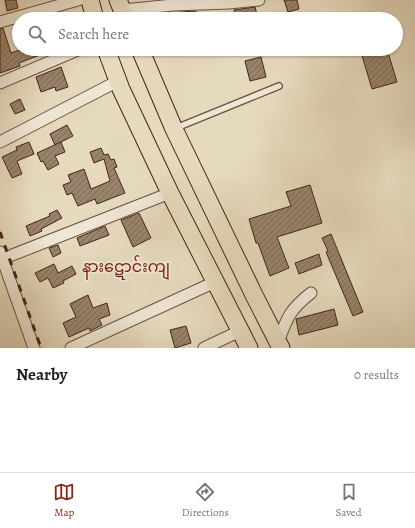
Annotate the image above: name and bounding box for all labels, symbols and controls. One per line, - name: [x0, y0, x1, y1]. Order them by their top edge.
- search box: [12, 12, 403, 56]
- icon: search: [26, 23, 48, 45]
- text: Search here: [58, 24, 129, 44]
- district label: နားဋောင်းကျ: [82, 255, 170, 280]
- text: Nearby: [16, 363, 67, 386]
- text: 0 results: [354, 366, 399, 383]
- tab: Map: [53, 481, 75, 520]
- tab: Directions: [182, 481, 229, 520]
- tab: Saved: [336, 481, 362, 520]

